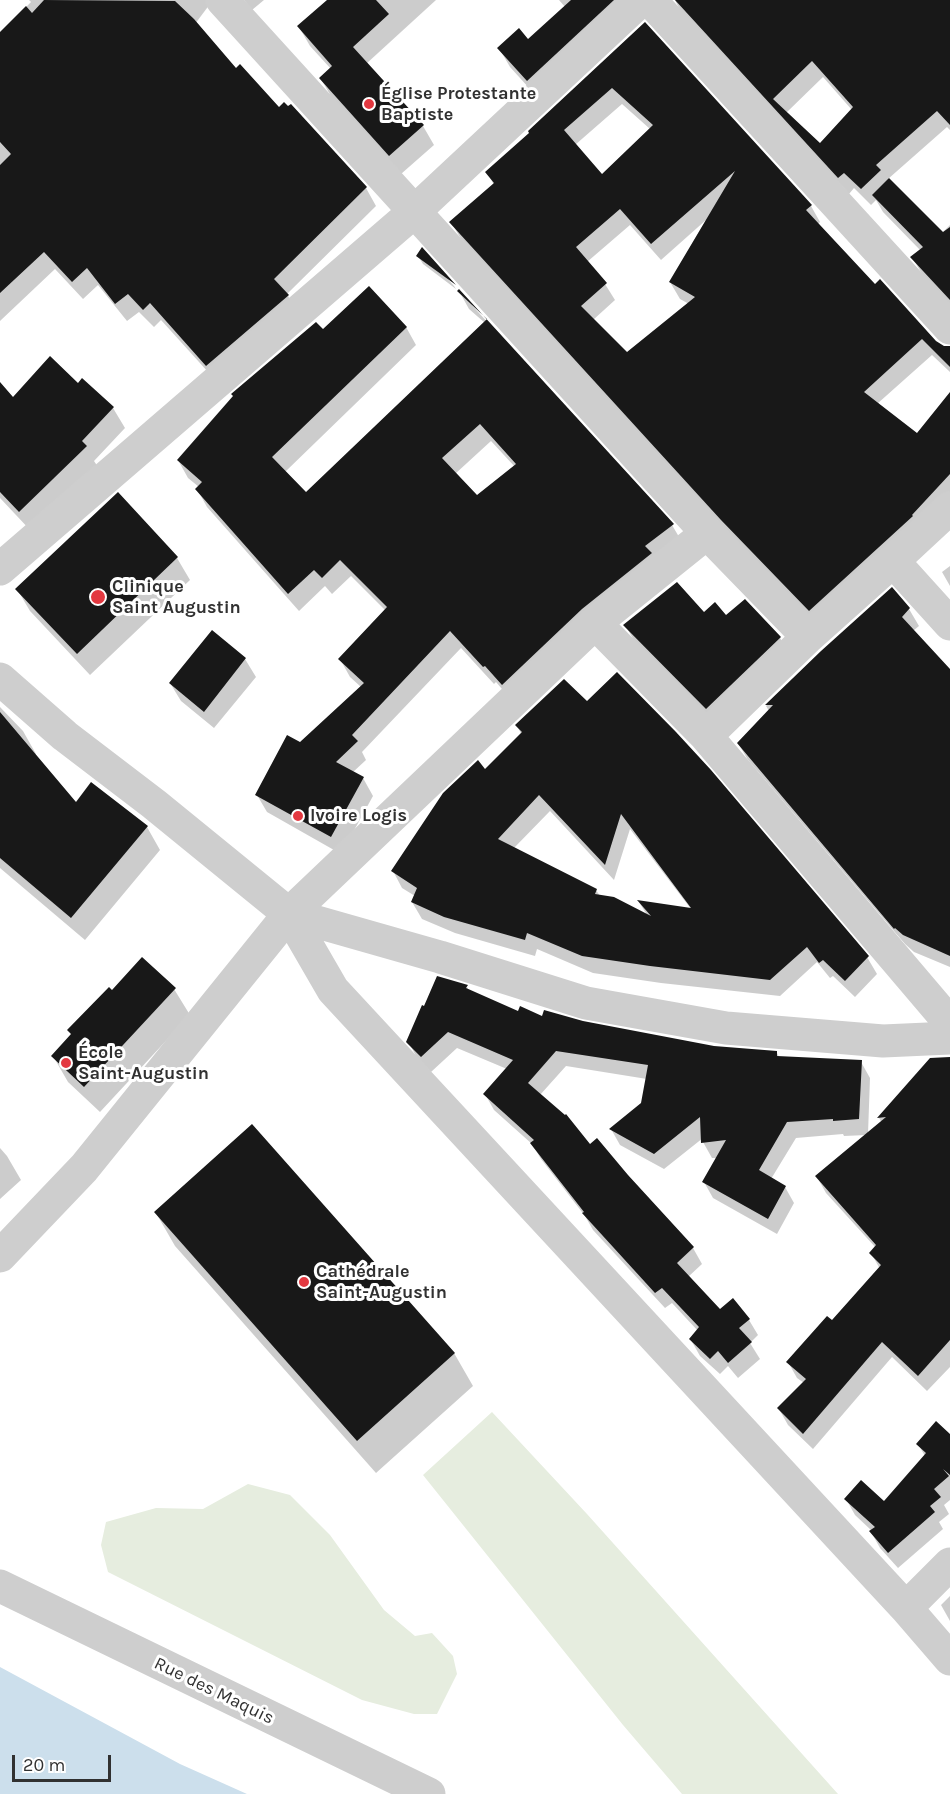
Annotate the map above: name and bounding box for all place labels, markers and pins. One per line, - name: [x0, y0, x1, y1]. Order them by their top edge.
- place label: Église Protestante Baptiste: [381, 83, 536, 125]
- marker: Église Protestante Baptiste: [362, 97, 376, 111]
- place label: Clinique Saint Augustin: [112, 576, 241, 618]
- marker: Clinique Saint Augustin: [89, 588, 107, 606]
- place label: Ivoire Logis: [310, 805, 407, 827]
- marker: Ivoire Logis: [291, 809, 305, 823]
- place label: École Saint-Augustin: [78, 1042, 209, 1084]
- marker: École Saint-Augustin: [59, 1056, 73, 1070]
- place label: Cathédrale Saint-Augustin: [316, 1261, 447, 1304]
- marker: Cathédrale Saint-Augustin: [297, 1275, 311, 1289]

